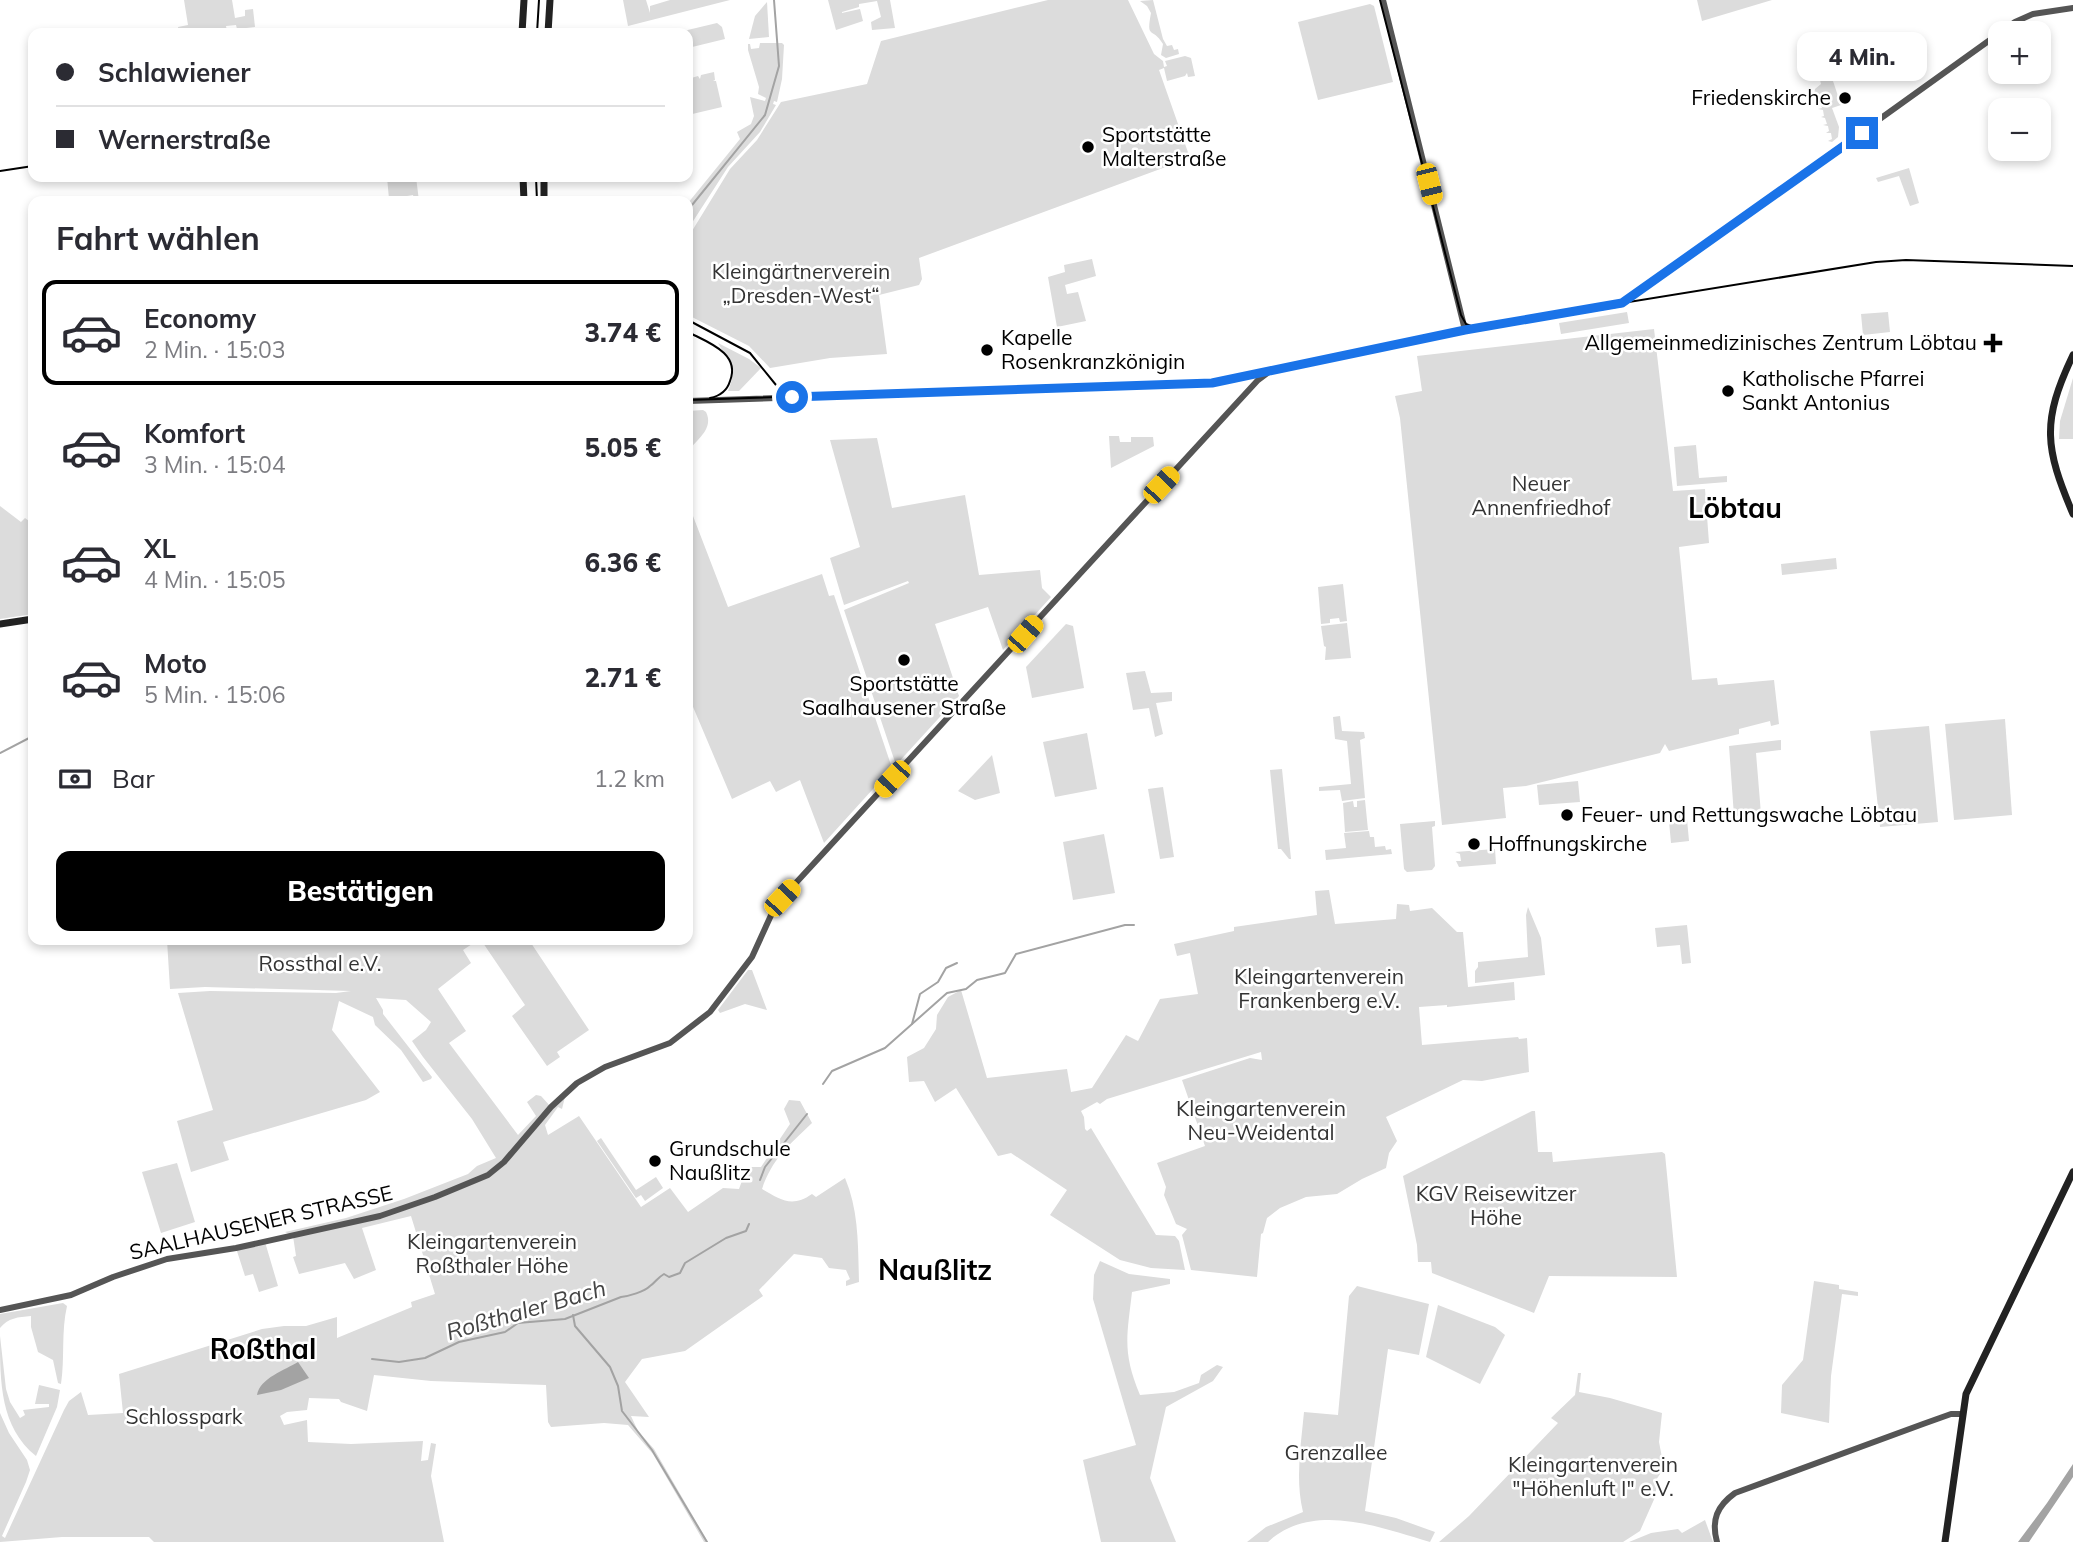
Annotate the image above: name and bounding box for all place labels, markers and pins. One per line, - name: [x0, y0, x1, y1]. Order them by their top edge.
- place label: Friedenskirche: [1691, 84, 1831, 110]
- marker: Friedenskirche: [1837, 90, 1853, 106]
- place label: Sportstätte Malterstraße: [1102, 121, 1226, 171]
- marker: Sportstätte Malterstraße: [1080, 139, 1096, 155]
- place label: Kapelle Rosenkranzkönigin: [1001, 324, 1185, 374]
- place label: Allgemeinmedizinisches Zentrum Löbtau: [1584, 329, 1977, 355]
- marker: Allgemeinmedizinisches Zentrum Löbtau: [1983, 333, 2003, 353]
- marker: Kapelle Rosenkranzkönigin: [979, 342, 995, 358]
- place label: Katholische Pfarrei Sankt Antonius: [1742, 365, 1924, 415]
- marker: Katholische Pfarrei Sankt Antonius: [1720, 383, 1736, 399]
- marker: Sportstätte Saalhausener Straße: [896, 652, 912, 668]
- place label: Sportstätte Saalhausener Straße: [802, 670, 1006, 720]
- place label: Feuer- und Rettungswache Löbtau: [1581, 801, 1917, 827]
- marker: Feuer- und Rettungswache Löbtau: [1559, 807, 1575, 823]
- place label: Hoffnungskirche: [1488, 830, 1647, 856]
- marker: Hoffnungskirche: [1466, 836, 1482, 852]
- place label: Grundschule Naußlitz: [669, 1135, 791, 1185]
- marker: Grundschule Naußlitz: [647, 1153, 663, 1169]

